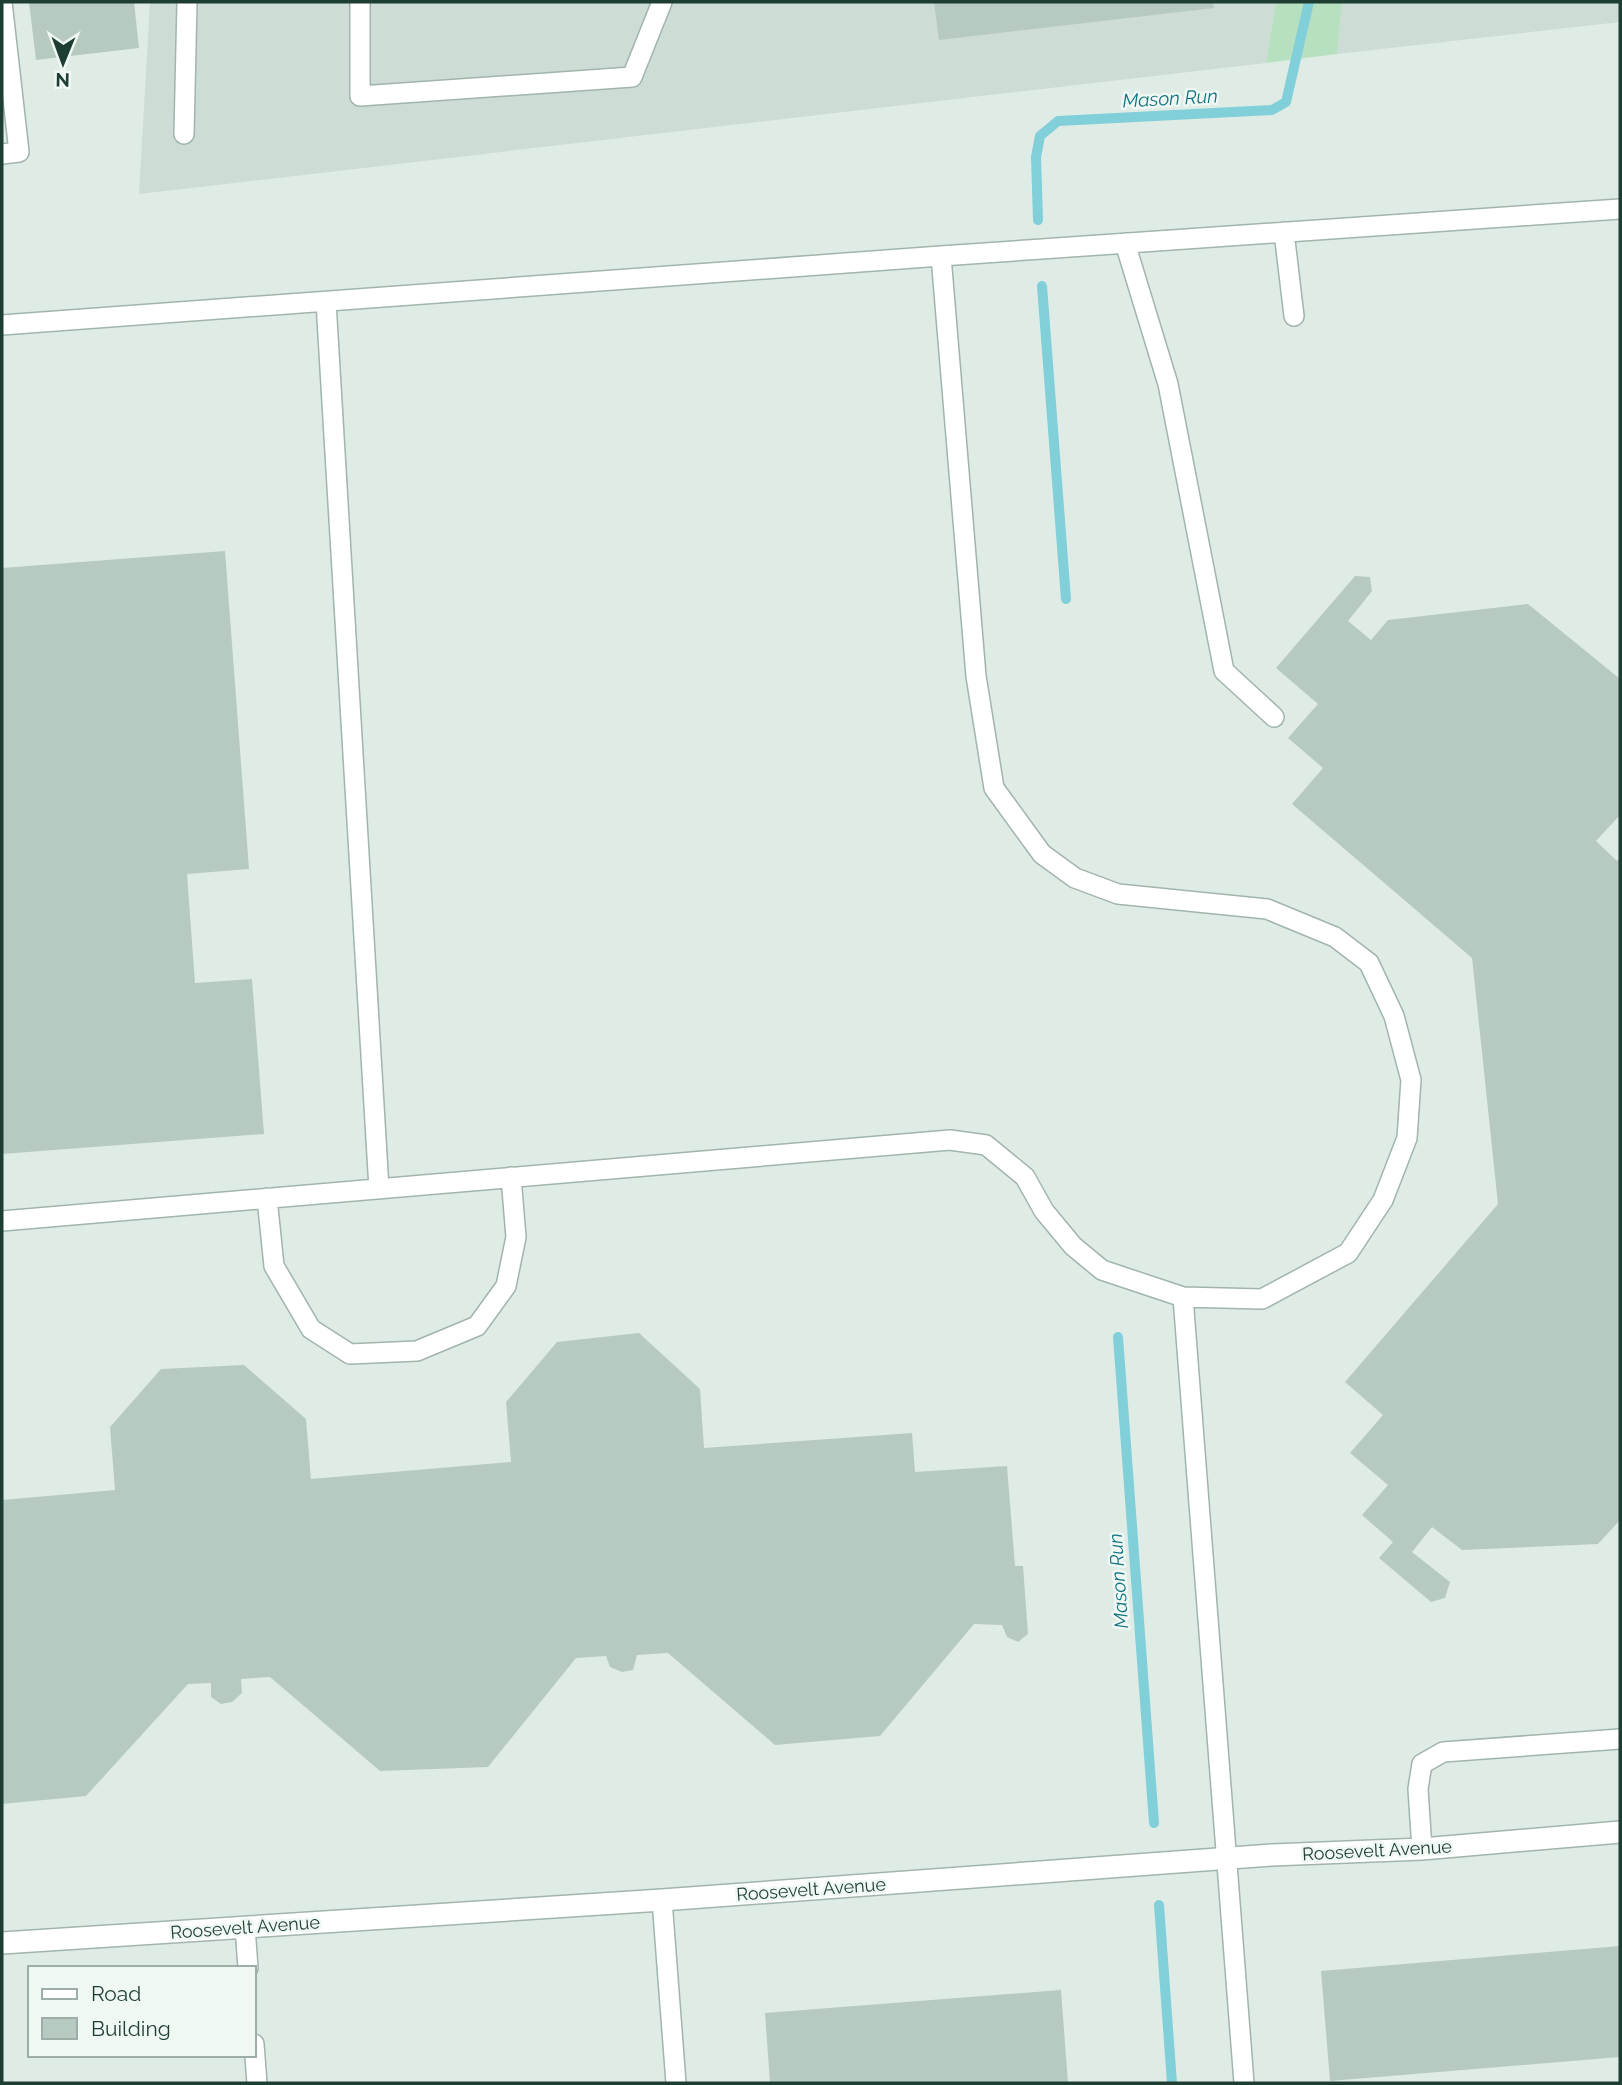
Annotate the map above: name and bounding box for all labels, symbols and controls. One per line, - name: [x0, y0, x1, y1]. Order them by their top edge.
- north arrow: [28, 28, 98, 98]
- text: N: [55, 69, 70, 91]
- water label: Mason Run: [1122, 85, 1218, 111]
- water label: Mason Run: [1104, 1533, 1132, 1629]
- street label: Roosevelt Avenue: [1302, 1836, 1453, 1864]
- street label: Roosevelt Avenue: [736, 1873, 887, 1905]
- street label: Roosevelt Avenue: [170, 1911, 321, 1943]
- legend: [28, 1966, 256, 2057]
- text: Road: [91, 1981, 141, 2006]
- text: Building: [91, 2016, 171, 2041]

